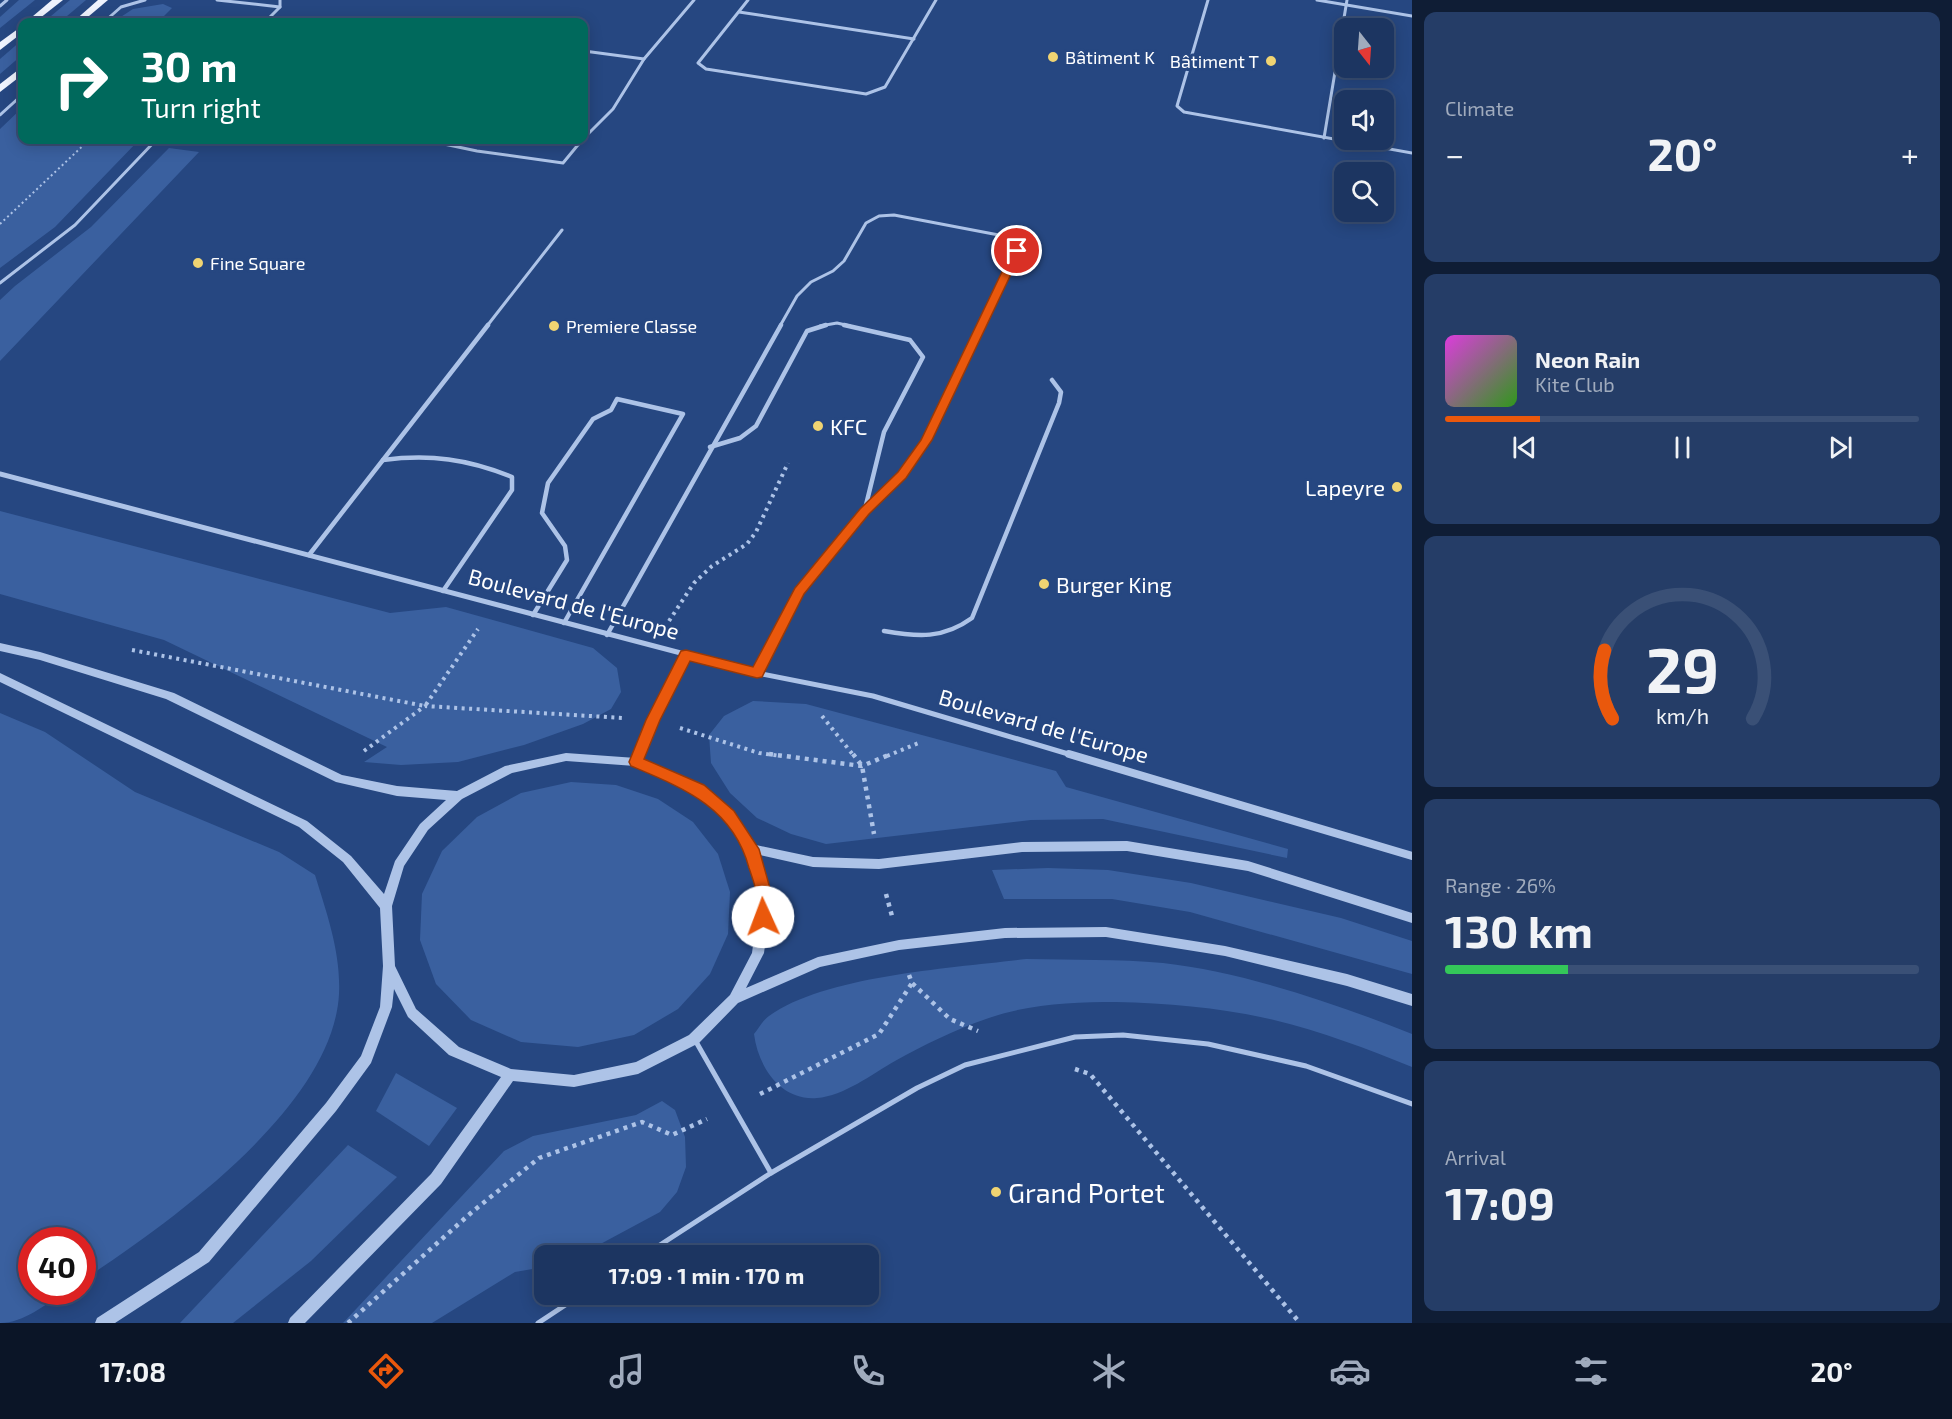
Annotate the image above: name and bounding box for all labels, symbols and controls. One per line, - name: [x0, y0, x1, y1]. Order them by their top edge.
- north arrow: [1334, 18, 1394, 78]
- map controls: [1334, 18, 1394, 222]
- text: 30 m: [141, 40, 237, 90]
- icon: right: [42, 42, 120, 120]
- place label: Bâtiment K: [1065, 46, 1155, 68]
- marker: Bâtiment K: [1046, 50, 1060, 64]
- place label: Bâtiment T: [1170, 50, 1260, 72]
- marker: Bâtiment T: [1264, 54, 1278, 68]
- button: sound: [1334, 90, 1394, 150]
- text: Turn right: [141, 91, 261, 123]
- text: Climate: [1445, 96, 1514, 120]
- text: 20°: [1648, 126, 1718, 180]
- text: −: [1445, 134, 1464, 174]
- text: +: [1901, 134, 1919, 174]
- button: search: [1334, 162, 1394, 222]
- pin: [991, 225, 1042, 276]
- icon: arrive: [1000, 234, 1033, 267]
- place label: Fine Square: [210, 252, 305, 274]
- marker: Fine Square: [191, 256, 205, 270]
- place label: Premiere Classe: [566, 315, 697, 337]
- marker: Premiere Classe: [547, 319, 561, 333]
- text: Neon Rain: [1535, 346, 1640, 372]
- text: Kite Club: [1535, 372, 1615, 396]
- place label: KFC: [830, 413, 867, 439]
- marker: KFC: [811, 419, 825, 433]
- icon: previous: [1508, 431, 1541, 464]
- icon: pause: [1666, 431, 1699, 464]
- icon: next: [1824, 431, 1857, 464]
- place label: Lapeyre: [1305, 474, 1385, 500]
- marker: Lapeyre: [1390, 480, 1404, 494]
- street label: Boulevard de l'Europe: [466, 562, 682, 644]
- place label: Burger King: [1056, 571, 1172, 597]
- marker: Burger King: [1037, 577, 1051, 591]
- text: 29: [1645, 631, 1719, 706]
- street label: Boulevard de l'Europe: [936, 683, 1152, 767]
- text: km/h: [1655, 703, 1709, 728]
- text: Range · 26%: [1445, 873, 1556, 897]
- position arrow: [731, 885, 795, 949]
- text: 130 km: [1445, 903, 1593, 957]
- text: Arrival: [1445, 1145, 1506, 1169]
- text: 17:09: [1445, 1175, 1555, 1229]
- place label: Grand Portet: [1008, 1176, 1165, 1208]
- marker: Grand Portet: [989, 1185, 1003, 1199]
- speed limit sign: 40: [18, 1227, 96, 1305]
- text: 17:09 · 1 min · 170 m: [609, 1262, 804, 1288]
- icon: directions: [365, 1350, 407, 1392]
- icon: music: [606, 1350, 648, 1392]
- icon: phone: [847, 1350, 889, 1392]
- icon: climate: [1088, 1350, 1130, 1392]
- icon: car: [1329, 1350, 1371, 1392]
- icon: filters: [1570, 1350, 1612, 1392]
- text: 17:08: [99, 1355, 166, 1387]
- text: 20°: [1811, 1355, 1853, 1387]

